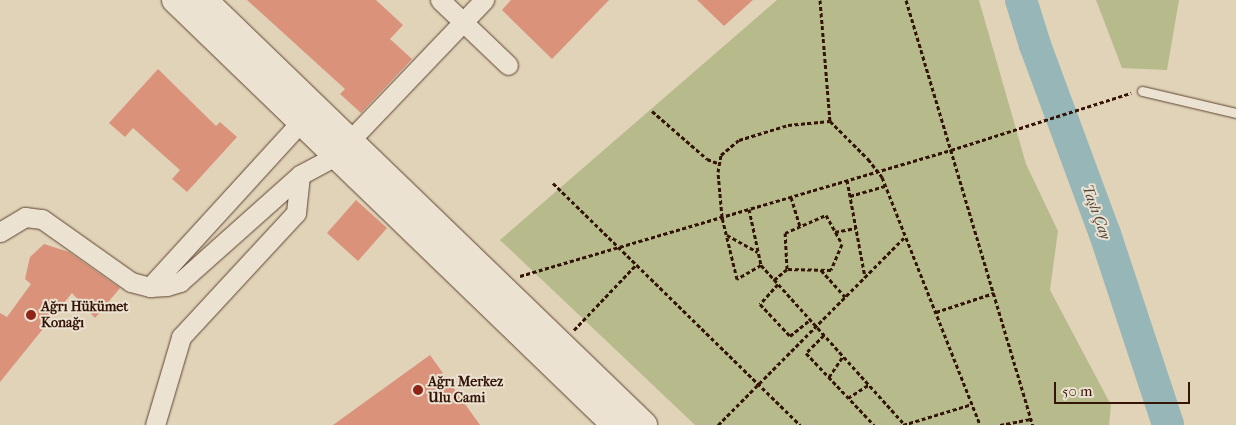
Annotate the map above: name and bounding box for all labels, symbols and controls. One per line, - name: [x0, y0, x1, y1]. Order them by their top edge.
- water label: Taşlı Çay: [1078, 182, 1114, 242]
- place label: Ağrı Hükümet Konağı: [41, 299, 128, 332]
- marker: Ağrı Hükümet Konağı: [25, 309, 37, 321]
- scale bar: [1056, 372, 1192, 404]
- place label: Ağrı Merkez Ulu Cami: [428, 374, 503, 407]
- text: 50 m: [1062, 382, 1092, 400]
- marker: Ağrı Merkez Ulu Cami: [412, 384, 424, 396]

